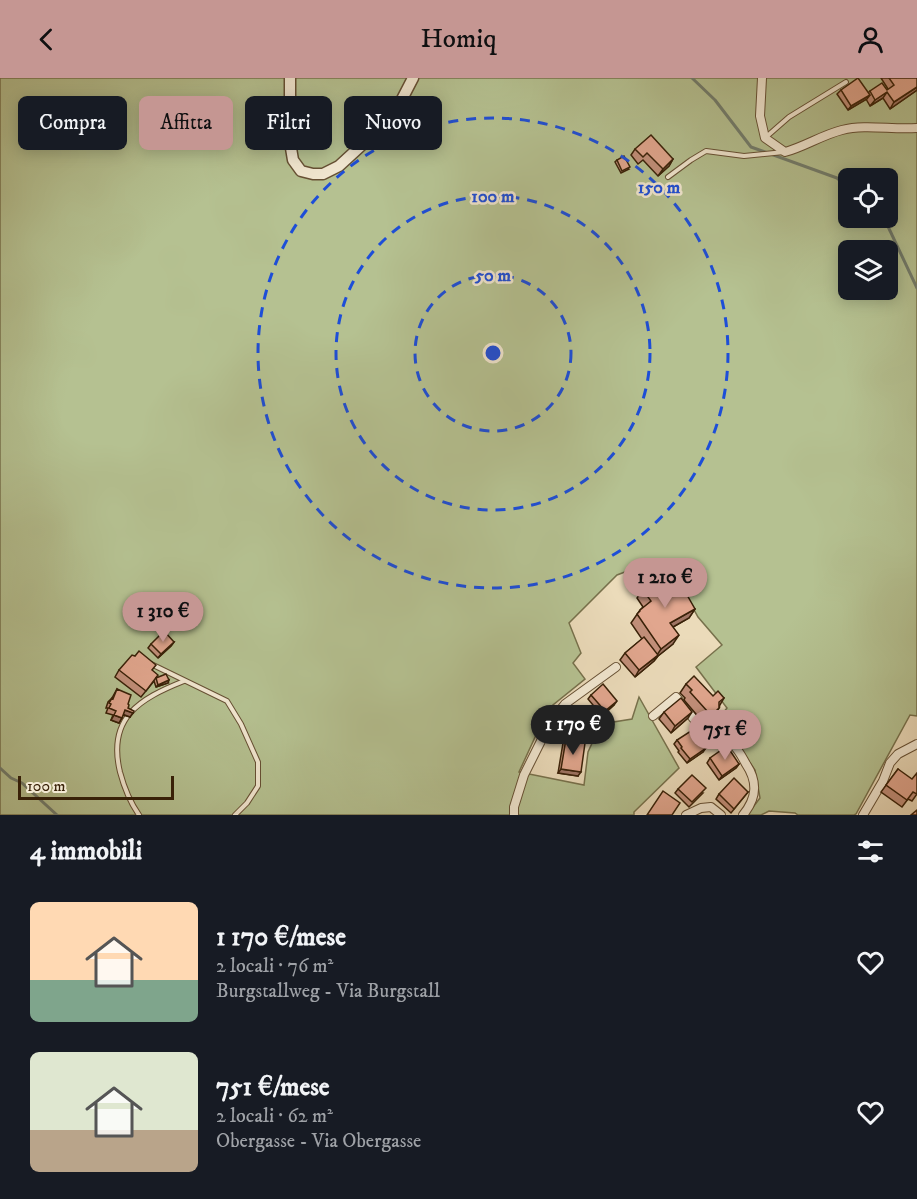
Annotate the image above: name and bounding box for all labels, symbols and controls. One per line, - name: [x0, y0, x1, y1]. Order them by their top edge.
- text: Homiq: [421, 22, 497, 56]
- icon: back: [30, 23, 63, 56]
- icon: person: [854, 23, 887, 56]
- chip: Compra: [18, 96, 127, 150]
- chip: Affitta: [139, 96, 233, 150]
- chip: Filtri: [245, 96, 332, 150]
- chip: Nuovo: [344, 96, 442, 150]
- map controls: [838, 168, 898, 300]
- button: locate: [838, 168, 898, 228]
- text: 150 m: [638, 177, 681, 199]
- text: 100 m: [471, 186, 515, 208]
- button: layers: [838, 240, 898, 300]
- text: 50 m: [474, 265, 511, 287]
- centre of rings: [483, 343, 503, 363]
- pin: 1 210 €: [610, 558, 720, 609]
- text: 1 210 €: [637, 565, 693, 590]
- pin: 1 310 €: [108, 592, 218, 643]
- text: 1 310 €: [136, 599, 190, 624]
- pin: 1 170 €: [518, 705, 628, 756]
- pin: 751 €: [683, 710, 767, 761]
- text: 1 170 €: [545, 712, 601, 737]
- text: 751 €: [703, 717, 747, 742]
- scale bar: [18, 773, 174, 800]
- text: 100 m: [27, 776, 66, 796]
- text: 4 immobili: [30, 835, 142, 868]
- icon: filters: [854, 835, 887, 868]
- text: 1 170 €/mese: [216, 921, 346, 954]
- icon: home: [78, 926, 150, 998]
- icon: heart: [854, 946, 887, 979]
- text: 2 locali · 76 m²: [216, 954, 334, 979]
- text: Burgstallweg - Via Burgstall: [216, 979, 440, 1004]
- text: 751 €/mese: [216, 1071, 330, 1104]
- icon: home: [78, 1076, 150, 1148]
- icon: heart: [854, 1096, 887, 1129]
- text: 2 locali · 62 m²: [216, 1104, 333, 1129]
- text: Obergasse - Via Obergasse: [216, 1129, 421, 1154]

